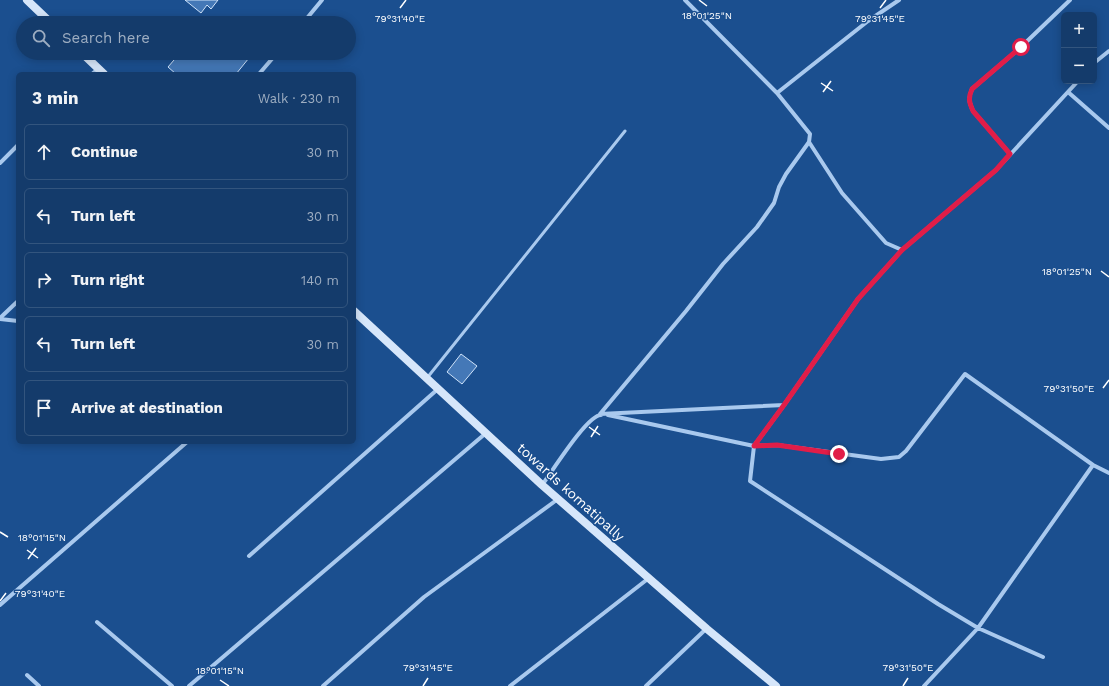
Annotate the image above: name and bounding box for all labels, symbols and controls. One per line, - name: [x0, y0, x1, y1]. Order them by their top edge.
- text: 18°01'25"N: [682, 10, 732, 21]
- map controls: [1061, 12, 1097, 84]
- button: +: [1061, 12, 1097, 48]
- text: 79°31'40"E: [375, 13, 425, 24]
- text: 79°31'45"E: [855, 13, 905, 24]
- search box: [16, 16, 356, 60]
- icon: search: [30, 27, 52, 49]
- text: Search here: [62, 29, 150, 47]
- route start: [1012, 38, 1030, 56]
- button: −: [1061, 48, 1097, 84]
- text: 3 min: [32, 88, 78, 108]
- text: Walk · 230 m: [258, 91, 340, 106]
- icon: ahead: [33, 141, 55, 163]
- text: Continue: [71, 143, 138, 161]
- text: 30 m: [307, 145, 339, 160]
- icon: left: [33, 205, 55, 227]
- text: Turn left: [71, 207, 135, 225]
- text: 30 m: [307, 209, 339, 224]
- text: 18°01'25"N: [1042, 266, 1092, 277]
- icon: right: [33, 269, 55, 291]
- text: Turn right: [71, 271, 144, 289]
- text: 140 m: [301, 273, 339, 288]
- icon: left: [33, 333, 55, 355]
- text: Turn left: [71, 335, 135, 353]
- text: 30 m: [307, 337, 339, 352]
- text: 79°31'50"E: [1044, 383, 1094, 394]
- icon: arrive: [33, 397, 55, 419]
- text: Arrive at destination: [71, 399, 223, 417]
- street label: towards komatipally: [514, 440, 628, 545]
- route end: [830, 445, 848, 463]
- text: 18°01'15"N: [18, 532, 66, 543]
- text: 79°31'40"E: [15, 588, 65, 599]
- text: 79°31'45"E: [403, 662, 453, 673]
- text: 79°31'50"E: [883, 662, 933, 673]
- text: 18°01'15"N: [196, 665, 244, 676]

